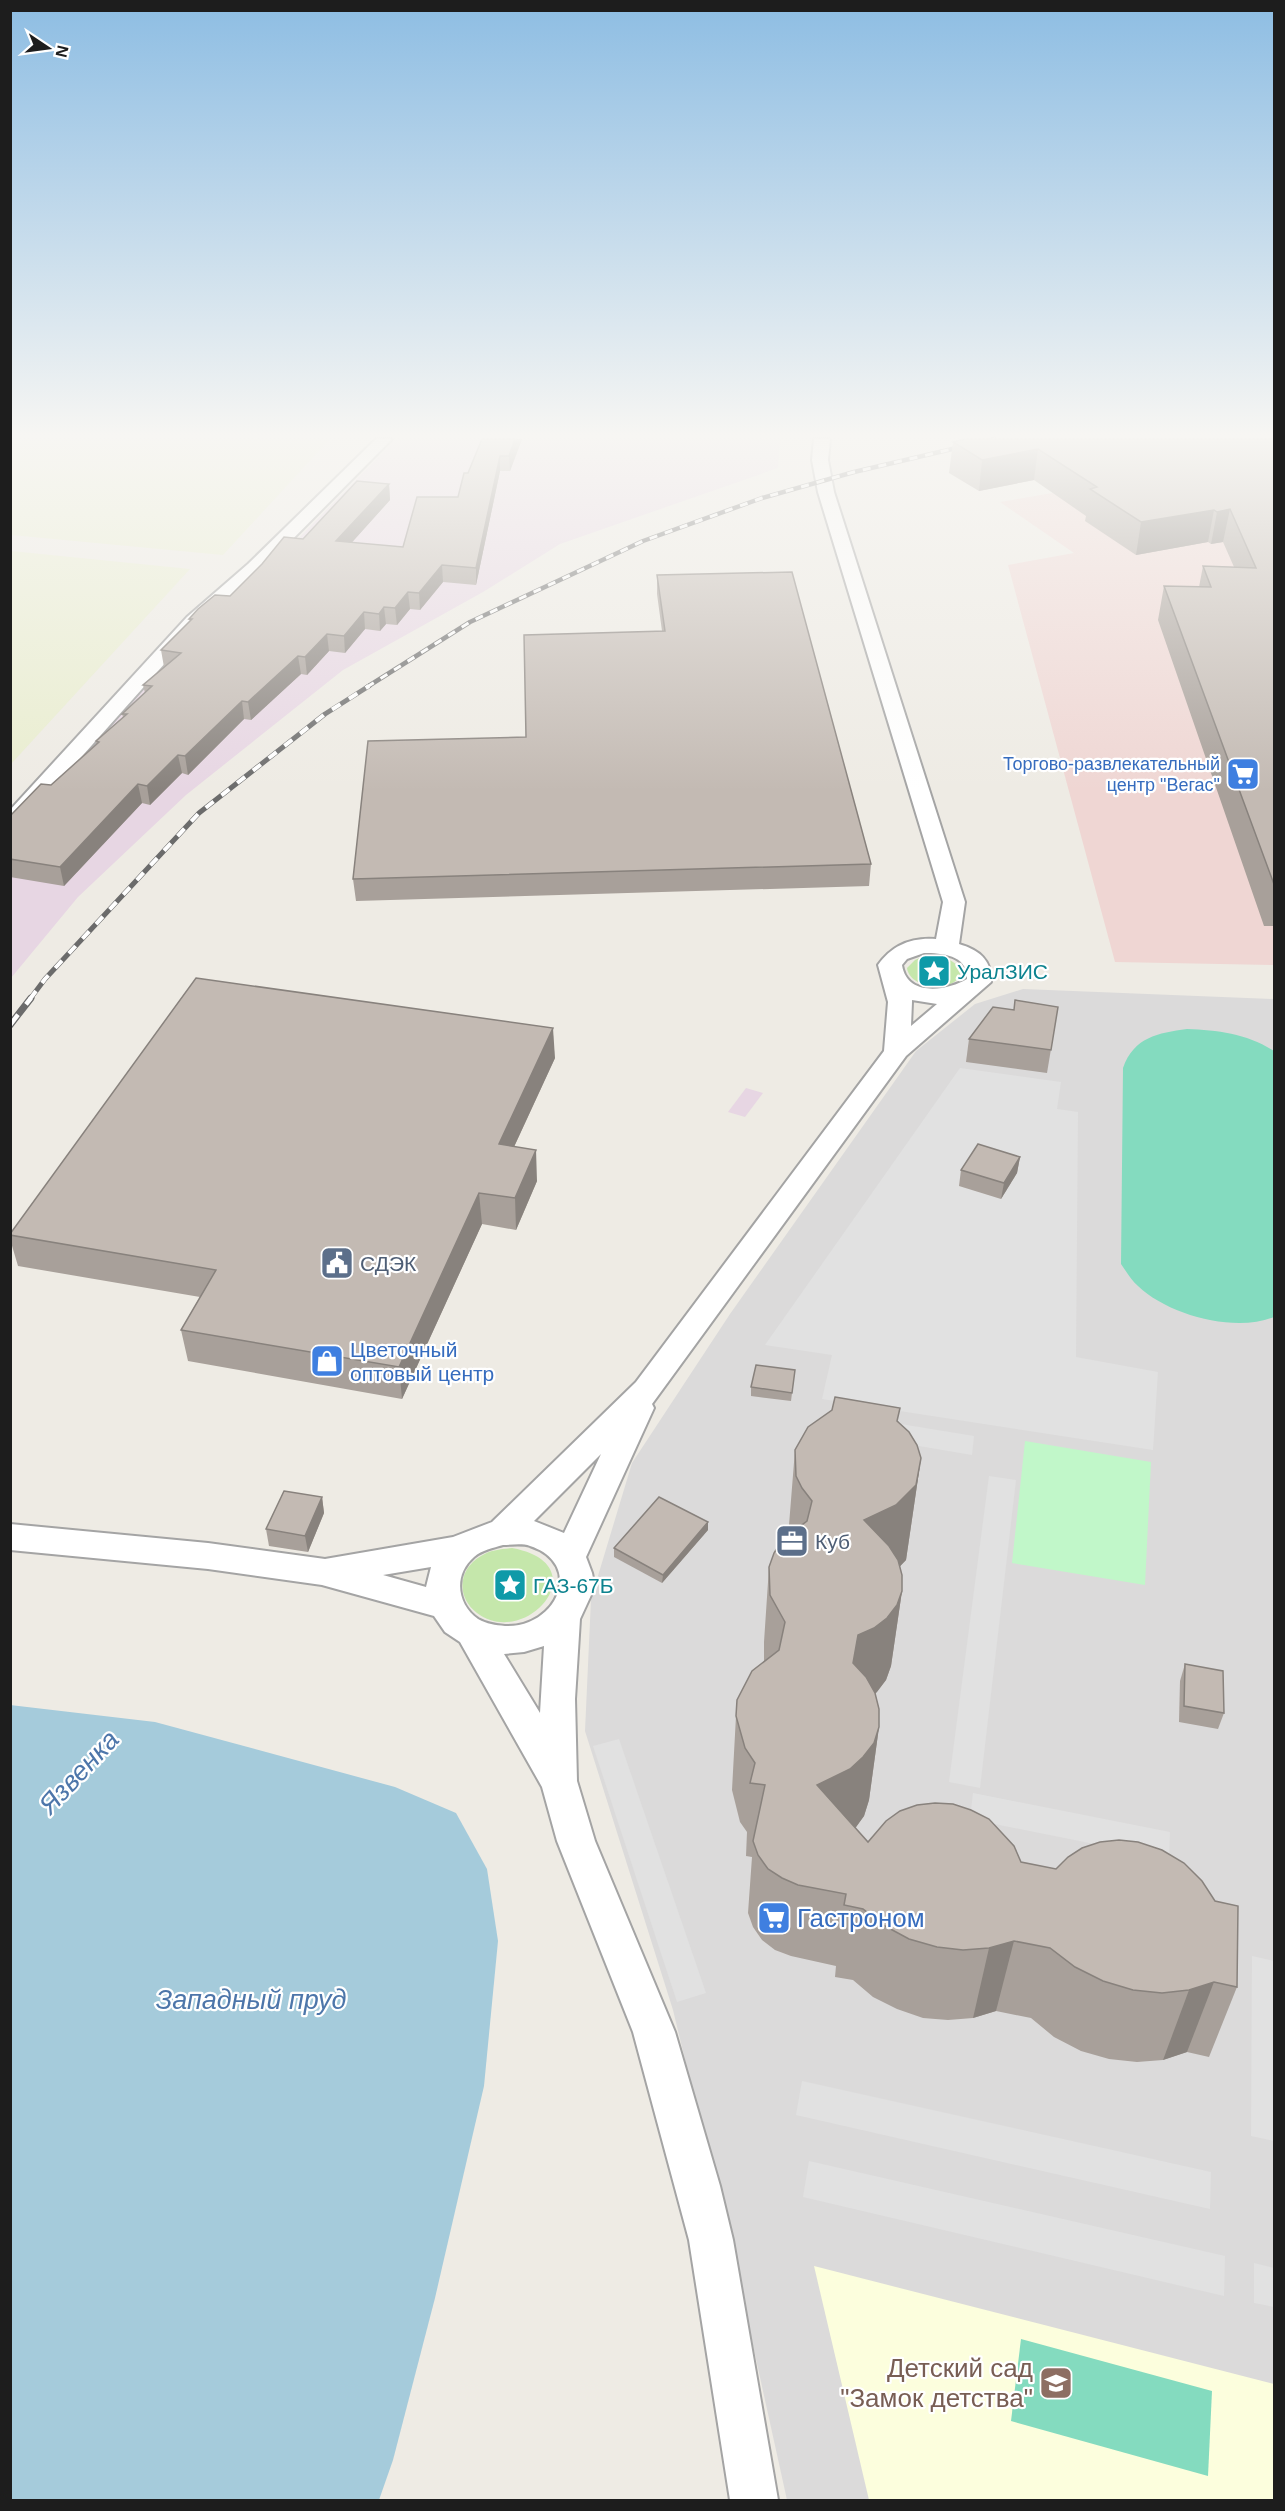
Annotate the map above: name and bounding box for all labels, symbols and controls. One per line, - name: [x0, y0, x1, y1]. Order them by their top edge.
- north arrow: [18, 18, 78, 78]
- text: N: [53, 44, 72, 59]
- place label: Торгово-развлекательный центр "Вегас": [1003, 754, 1220, 795]
- supermarket icon: Торгово-развлекательный центр "Вегас": [1225, 756, 1261, 792]
- place icon: УралЗИС: [916, 953, 952, 989]
- place label: УралЗИС: [957, 960, 1048, 983]
- public building icon: СДЭК: [319, 1245, 355, 1281]
- place label: СДЭК: [360, 1252, 417, 1275]
- place label: Цветочный оптовый центр: [350, 1338, 494, 1385]
- shop icon: Цветочный оптовый центр: [309, 1343, 345, 1379]
- office icon: Куб: [774, 1523, 810, 1559]
- place label: Куб: [815, 1530, 850, 1553]
- place icon: ГАЗ-67Б: [492, 1567, 528, 1603]
- place label: ГАЗ-67Б: [533, 1574, 614, 1597]
- water label: Язвенка: [32, 1724, 125, 1821]
- supermarket icon: Гастроном: [756, 1900, 792, 1936]
- place label: Гастроном: [797, 1903, 925, 1933]
- water label: Западный пруд: [156, 1985, 346, 2015]
- place label: Детский сад "Замок детства": [840, 2353, 1033, 2413]
- school or university icon: Детский сад "Замок детства": [1038, 2365, 1074, 2401]

